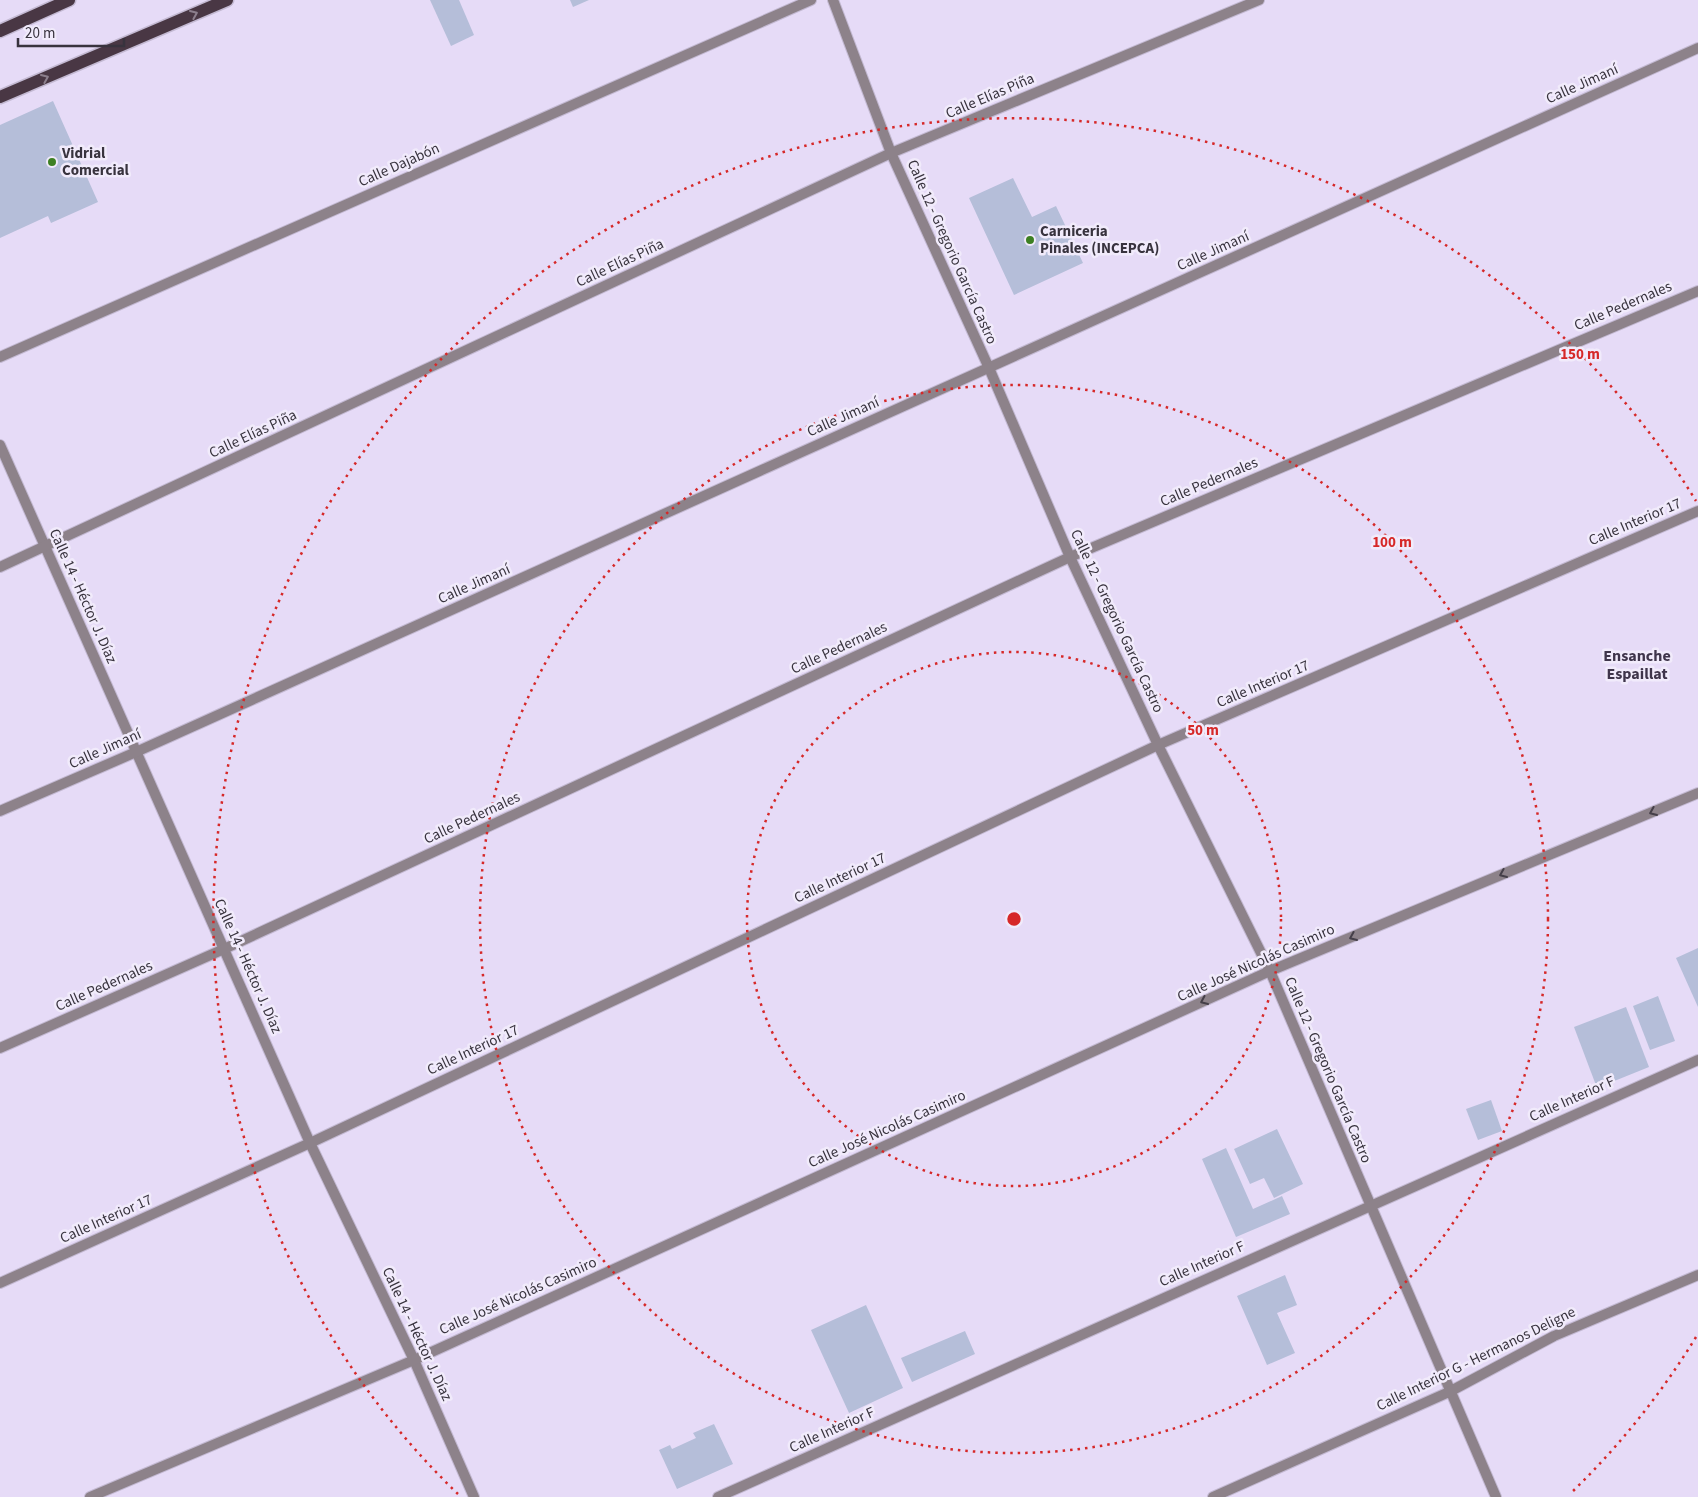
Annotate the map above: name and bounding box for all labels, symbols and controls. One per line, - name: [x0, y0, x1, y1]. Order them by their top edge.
- one-way arrow: [189, 10, 198, 21]
- scale bar: [18, 15, 124, 47]
- text: 20 m: [25, 23, 55, 44]
- street label: Calle Jimaní: [1543, 58, 1623, 109]
- street label: Calle Elías Piña: [942, 68, 1038, 124]
- one-way arrow: [40, 74, 49, 85]
- street label: Calle Dajabón: [355, 138, 443, 192]
- place label: Vidrial Comercial: [61, 143, 130, 181]
- marker: Vidrial Comercial: [46, 156, 58, 168]
- street label: Calle 12 - Gregorio García Castro: [902, 156, 1002, 348]
- place label: Carniceria Pinales (INCEPCA): [1040, 221, 1159, 259]
- street label: Calle Jimaní: [1174, 225, 1254, 276]
- street label: Calle Elías Piña: [573, 234, 667, 292]
- marker: Carniceria Pinales (INCEPCA): [1024, 234, 1036, 246]
- street label: Calle Pedernales: [1571, 276, 1675, 336]
- text: 150 m: [1560, 344, 1600, 365]
- street label: Calle Jimaní: [804, 391, 884, 442]
- street label: Calle Elías Piña: [206, 405, 300, 463]
- street label: Calle Pedernales: [1157, 452, 1261, 512]
- street label: Calle Interior 17: [1585, 493, 1685, 551]
- street label: Calle 14 - Héctor J. Díaz: [44, 525, 122, 667]
- street label: Calle 12 - Gregorio García Castro: [1065, 526, 1169, 716]
- text: 100 m: [1372, 532, 1412, 553]
- street label: Calle Jimaní: [435, 558, 515, 609]
- street label: Calle Pedernales: [787, 616, 891, 680]
- district label: Ensanche Espaillat: [1603, 645, 1671, 685]
- street label: Calle Interior 17: [1213, 655, 1313, 713]
- text: 50 m: [1187, 720, 1219, 741]
- street label: Calle Jimaní: [66, 723, 146, 774]
- street label: Calle Pedernales: [420, 786, 524, 850]
- one-way arrow: [1649, 805, 1658, 816]
- street label: Calle Interior 17: [791, 848, 889, 908]
- one-way arrow: [1499, 868, 1508, 879]
- street label: Calle 14 - Héctor J. Díaz: [209, 895, 287, 1037]
- centre of rings: [1005, 910, 1023, 928]
- street label: Calle José Nicolás Casimiro: [1174, 919, 1338, 1007]
- one-way arrow: [1349, 930, 1358, 941]
- street label: Calle Pedernales: [52, 955, 156, 1017]
- street label: Calle 12 - Gregorio García Castro: [1279, 974, 1377, 1166]
- one-way arrow: [1200, 995, 1209, 1006]
- street label: Calle Interior 17: [424, 1020, 522, 1080]
- street label: Calle Interior F: [1526, 1071, 1619, 1127]
- street label: Calle José Nicolás Casimiro: [805, 1085, 969, 1173]
- street label: Calle Interior 17: [57, 1189, 155, 1249]
- street label: Calle Interior F: [1156, 1236, 1249, 1292]
- street label: Calle José Nicolás Casimiro: [436, 1252, 600, 1340]
- street label: Calle 14 - Héctor J. Díaz: [377, 1264, 457, 1404]
- street label: Calle Interior G - Hermanos Deligne: [1373, 1302, 1579, 1416]
- street label: Calle Interior F: [786, 1402, 879, 1458]

